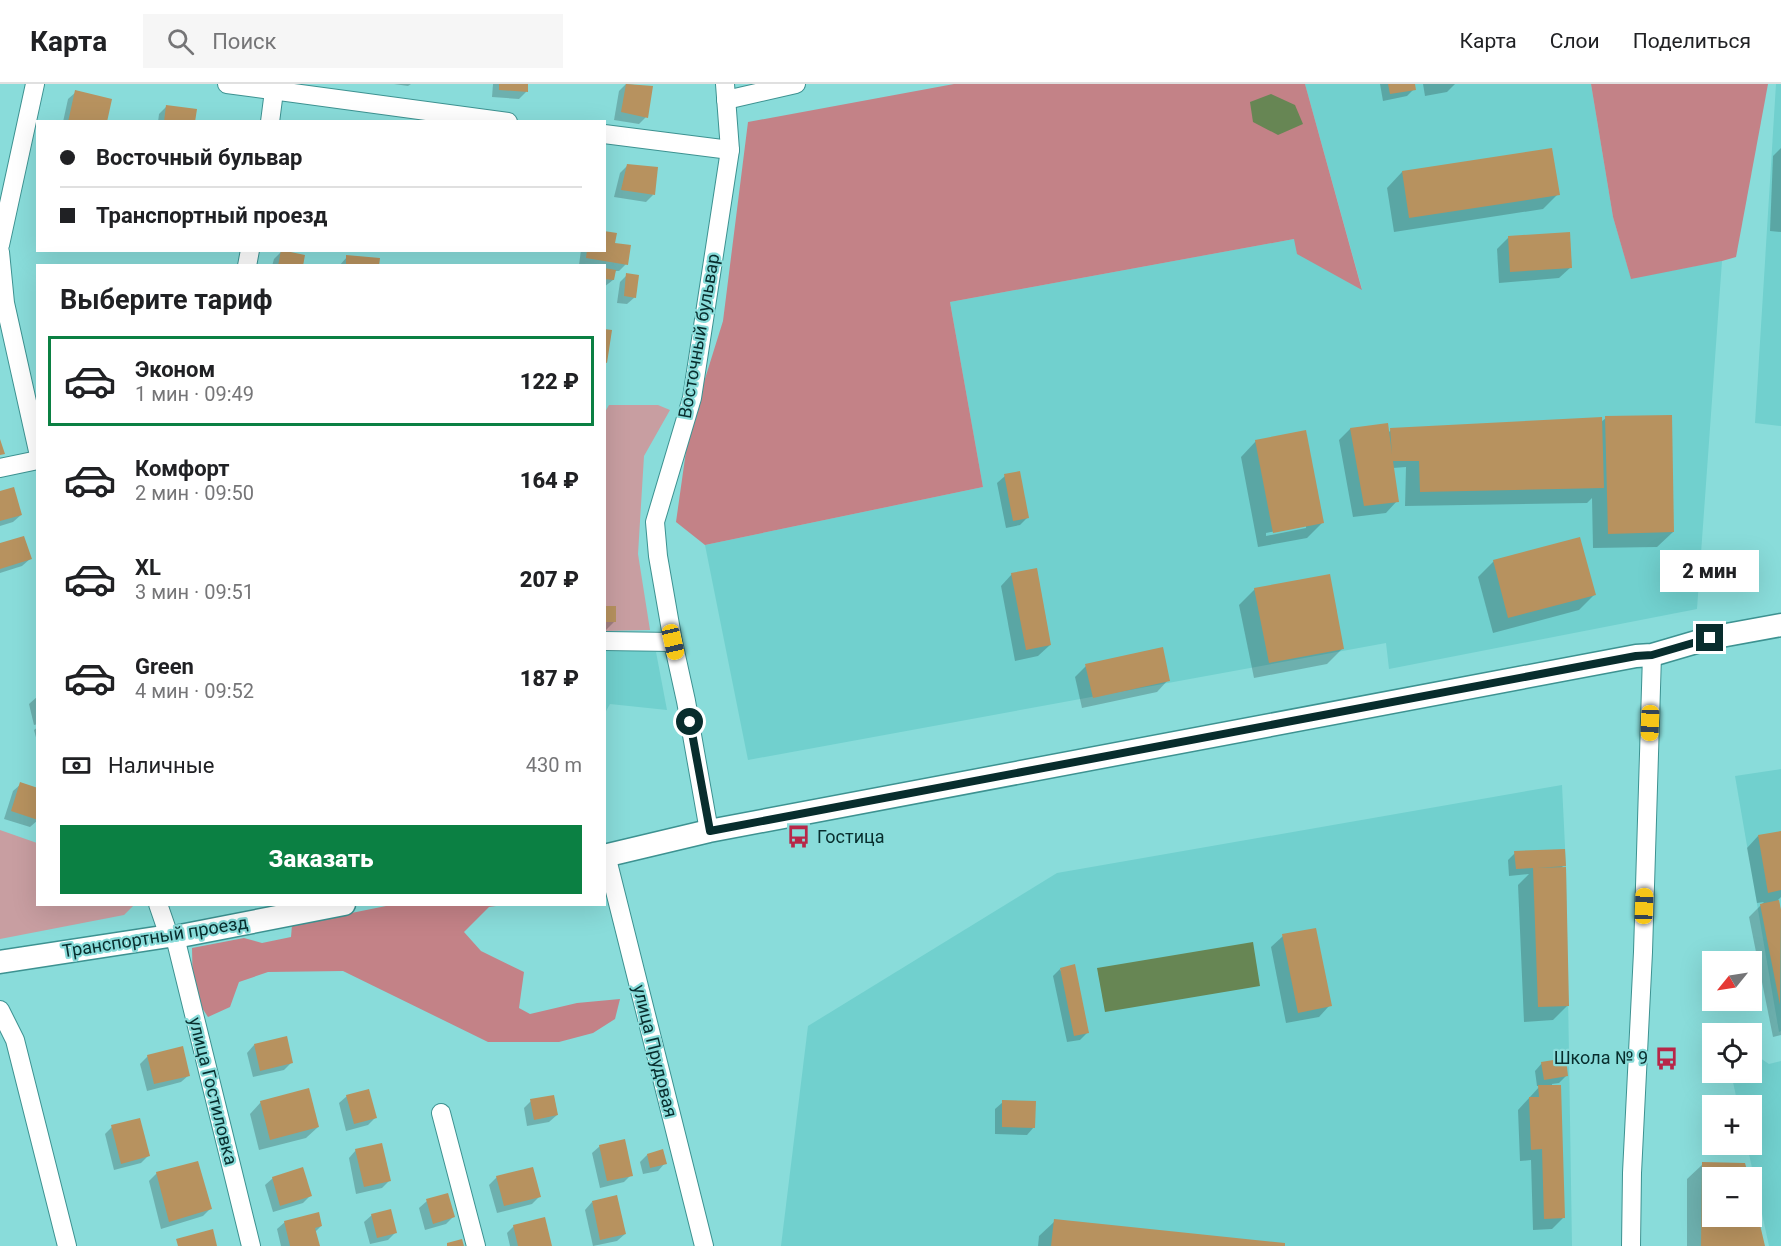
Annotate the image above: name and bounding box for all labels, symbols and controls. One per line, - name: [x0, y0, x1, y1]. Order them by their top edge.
- search box: [143, 14, 563, 68]
- text: Карта: [30, 25, 107, 58]
- icon: search: [164, 25, 197, 58]
- text: Поиск: [212, 29, 277, 54]
- text: Карта: [1460, 29, 1517, 53]
- text: Слои: [1550, 29, 1600, 53]
- text: Поделиться: [1633, 29, 1751, 53]
- text: Восточный бульвар: [96, 145, 303, 170]
- text: Транспортный проезд: [96, 203, 328, 228]
- street label: Восточный бульвар: [674, 252, 723, 420]
- text: Выберите тариф: [60, 284, 272, 316]
- icon: car: [63, 354, 117, 408]
- text: Эконом: [135, 357, 215, 382]
- text: 122 ₽: [520, 369, 579, 394]
- text: 1 мин · 09:49: [135, 382, 254, 406]
- icon: car: [63, 453, 117, 507]
- text: Комфорт: [135, 456, 230, 481]
- text: 164 ₽: [520, 468, 579, 493]
- text: 2 мин · 09:50: [135, 481, 254, 505]
- callout: 2 мин: [1660, 551, 1760, 593]
- icon: car: [63, 552, 117, 606]
- text: XL: [135, 555, 161, 580]
- text: 2 мин: [1682, 559, 1737, 583]
- text: 207 ₽: [520, 567, 579, 592]
- text: 3 мин · 09:51: [135, 580, 254, 604]
- car: [660, 622, 686, 662]
- route end: [1696, 624, 1723, 651]
- icon: car: [63, 651, 117, 705]
- text: Green: [135, 654, 194, 679]
- text: 187 ₽: [520, 666, 579, 691]
- text: 4 мин · 09:52: [135, 679, 254, 703]
- car: [1640, 705, 1660, 741]
- route start: [676, 708, 703, 735]
- icon: cash: [60, 749, 93, 782]
- text: Наличные: [108, 753, 214, 778]
- text: 430 m: [526, 753, 582, 777]
- bus stop icon: Гостица: [786, 824, 812, 850]
- button: Заказать: [60, 825, 582, 894]
- place label: Гостица: [817, 826, 885, 847]
- car: [1634, 888, 1654, 924]
- street label: Транспортный проезд: [61, 911, 249, 962]
- north arrow: [1702, 951, 1762, 1011]
- map controls: [1702, 951, 1762, 1227]
- street label: улица Прудовая: [629, 982, 682, 1119]
- street label: улица Гостиловка: [185, 1015, 242, 1167]
- button: locate: [1702, 1023, 1762, 1083]
- bus stop icon: Школа № 9: [1653, 1045, 1679, 1071]
- place label: Школа № 9: [1554, 1047, 1648, 1068]
- button: +: [1702, 1095, 1762, 1155]
- button: −: [1702, 1167, 1762, 1227]

